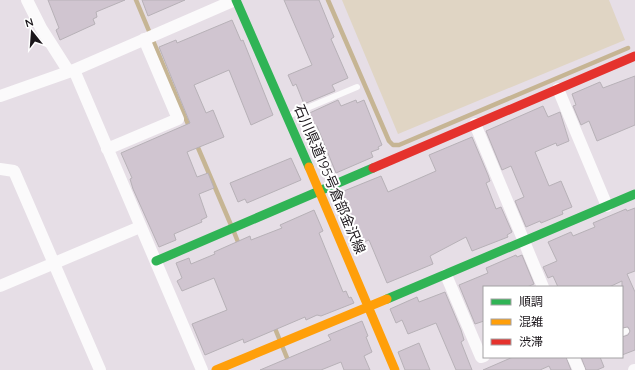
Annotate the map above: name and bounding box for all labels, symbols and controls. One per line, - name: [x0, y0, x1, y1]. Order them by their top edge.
- north arrow: [12, 12, 52, 52]
- text: N: [23, 15, 35, 30]
- street label: 石川県道195号倉部金沢線: [290, 102, 370, 256]
- legend: [483, 286, 623, 358]
- text: 順調: [519, 294, 543, 309]
- text: 混雑: [519, 314, 543, 329]
- text: 渋滞: [519, 334, 543, 349]

